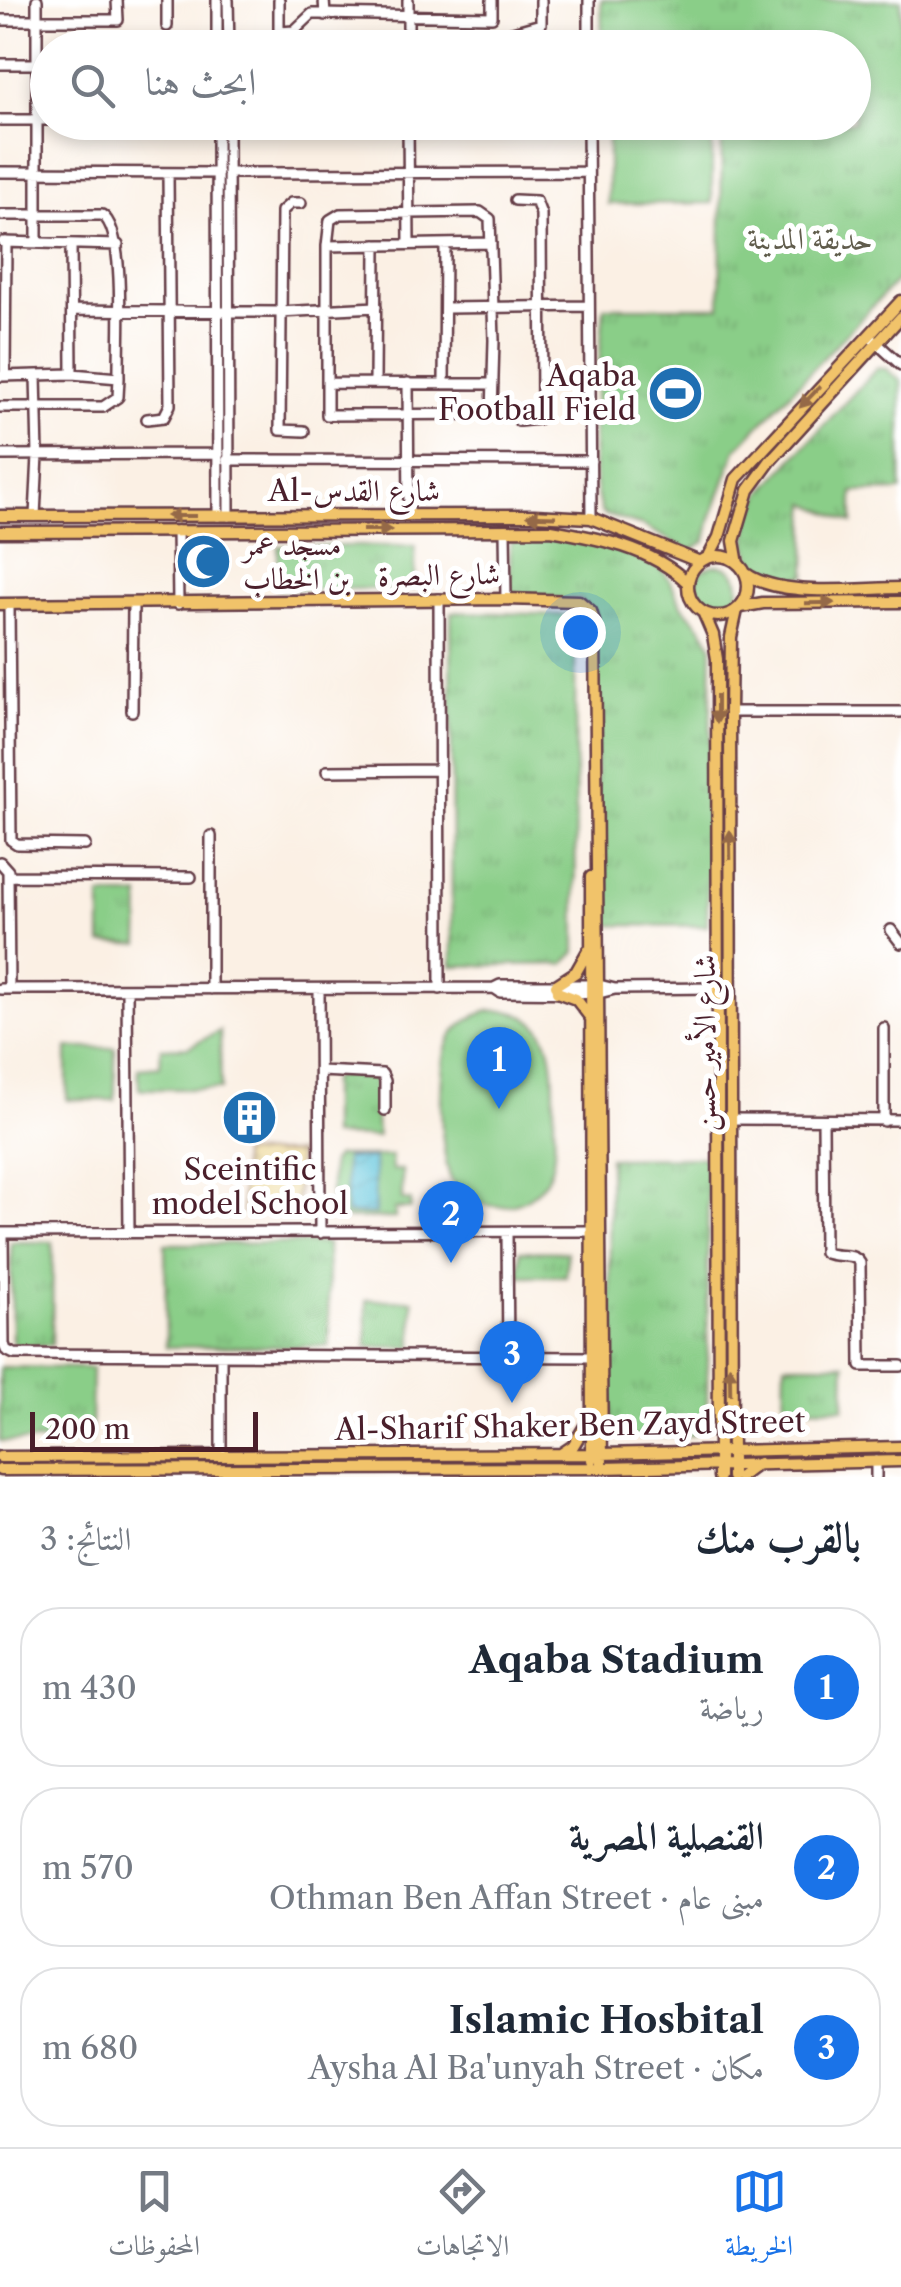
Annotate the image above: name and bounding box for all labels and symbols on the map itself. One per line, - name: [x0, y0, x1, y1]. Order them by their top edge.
- park label: حديقة المدينة: [747, 220, 873, 258]
- place label: Aqaba Football Field: [438, 357, 636, 428]
- sports icon: Aqaba Football Field: [645, 363, 705, 423]
- one-way arrow: [799, 385, 822, 409]
- street label: Al-شارع القدس: [267, 472, 440, 516]
- one-way arrow: [525, 507, 557, 523]
- one-way arrow: [165, 508, 197, 524]
- one-way arrow: [362, 522, 394, 538]
- place label: مسجد عمر بن الخطاب: [240, 526, 350, 597]
- mosque icon: مسجد عمر بن الخطاب: [174, 532, 234, 592]
- street label: شارع البصرة: [378, 555, 500, 601]
- one-way arrow: [805, 595, 837, 611]
- your location: [555, 607, 606, 658]
- one-way arrow: [709, 693, 725, 725]
- one-way arrow: [722, 828, 738, 860]
- street label: شارع الأمير حسن: [684, 954, 730, 1132]
- pin: 1: [466, 1026, 532, 1109]
- building icon: Sceintific model School: [220, 1088, 280, 1148]
- place label: Sceintific model School: [152, 1151, 348, 1222]
- pin: 2: [418, 1180, 484, 1263]
- pin: 3: [480, 1320, 544, 1403]
- one-way arrow: [722, 1363, 738, 1395]
- street label: Al-Sharif Shaker Ben Zayd Street: [333, 1403, 806, 1448]
- scale bar: [30, 1407, 258, 1452]

